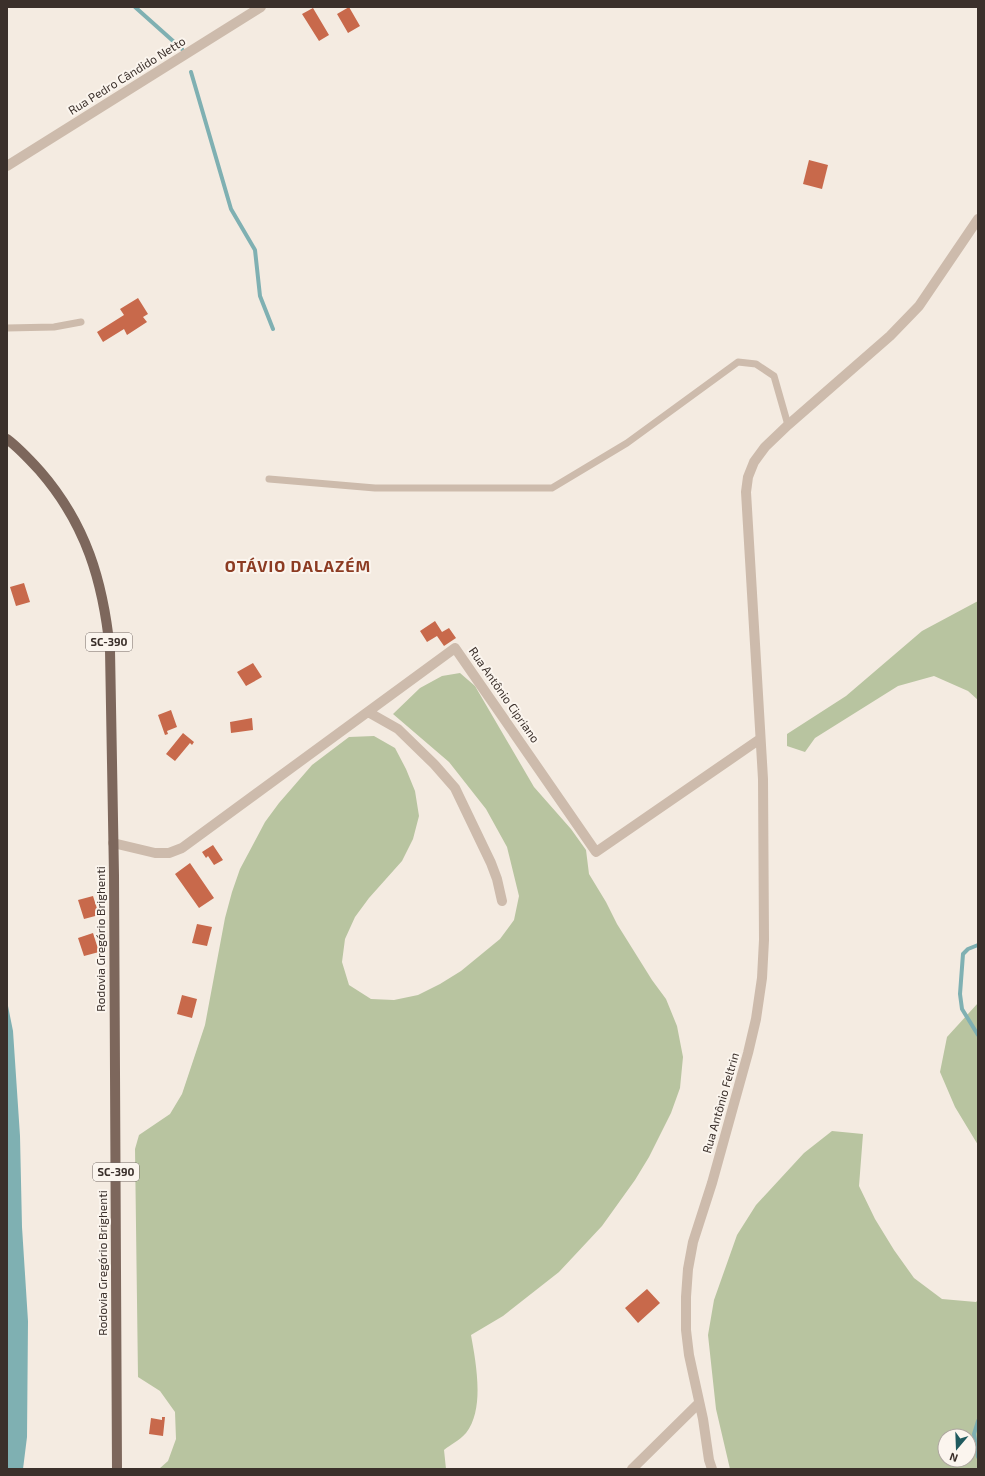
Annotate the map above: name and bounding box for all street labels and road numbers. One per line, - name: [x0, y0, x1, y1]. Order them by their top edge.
- street label: Rua Pedro Cândido Netto: [65, 33, 188, 117]
- road number: SC-390: [86, 633, 132, 651]
- street label: Rua Antônio Cipriano: [467, 644, 543, 745]
- street label: Rodovia Gregório Brighenti: [93, 866, 107, 1012]
- street label: Rua Antônio Feltrin: [699, 1051, 741, 1155]
- road number: SC-390: [93, 1163, 139, 1181]
- street label: Rodovia Gregório Brighenti: [95, 1190, 109, 1336]

